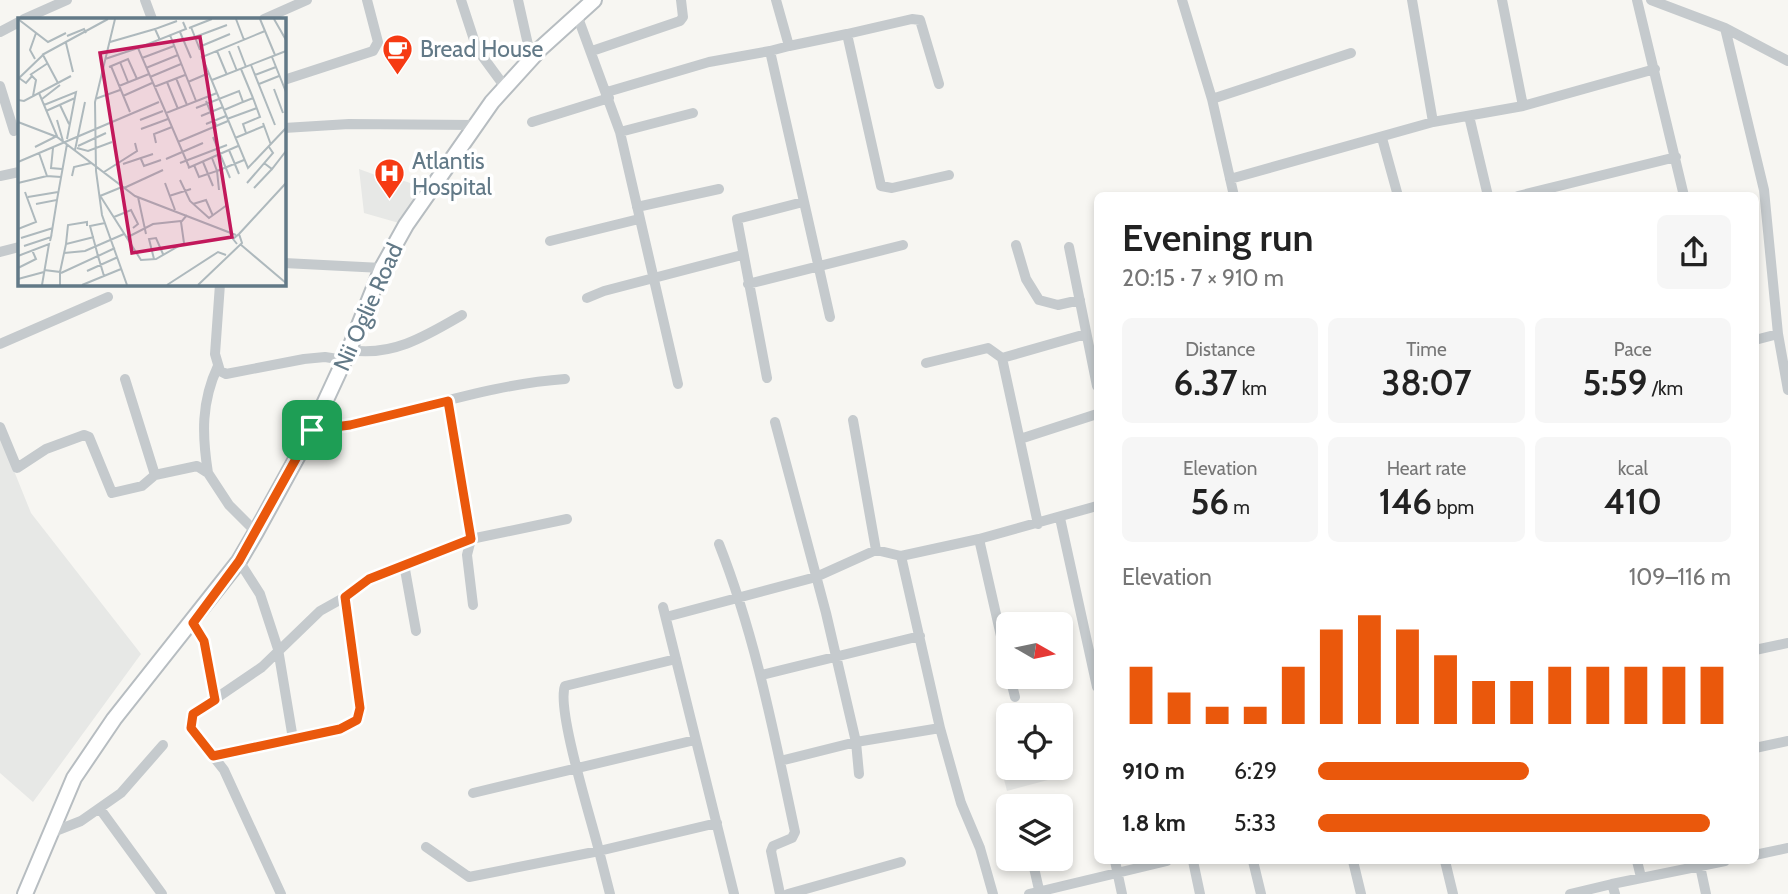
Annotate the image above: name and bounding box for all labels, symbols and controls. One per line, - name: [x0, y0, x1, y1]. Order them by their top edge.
- inset map: [18, 18, 285, 285]
- cafe icon: Bread House: [380, 32, 414, 76]
- place label: Bread House: [420, 35, 543, 63]
- place label: Atlantis Hospital: [412, 147, 493, 201]
- hospital icon: Atlantis Hospital: [372, 157, 406, 201]
- text: Evening run: [1122, 214, 1314, 261]
- button: share: [1657, 215, 1731, 289]
- street label: Nii Oglie Road: [327, 239, 409, 375]
- text: 20:15 · 7 × 910 m: [1122, 264, 1284, 292]
- text: Distance: [1185, 338, 1255, 361]
- text: Time: [1406, 338, 1447, 361]
- text: Pace: [1614, 338, 1652, 361]
- text: 6.37: [1173, 361, 1237, 404]
- text: 38:07: [1382, 361, 1471, 404]
- text: 5:59: [1583, 361, 1648, 404]
- text: km: [1237, 377, 1267, 400]
- text: /km: [1648, 377, 1683, 400]
- pin: [282, 400, 342, 460]
- icon: arrive: [293, 411, 331, 449]
- text: Elevation: [1183, 457, 1257, 480]
- text: Heart rate: [1387, 457, 1466, 480]
- text: kcal: [1618, 457, 1648, 480]
- text: 56: [1190, 480, 1229, 523]
- text: 146: [1379, 480, 1432, 523]
- text: 410: [1604, 480, 1662, 523]
- text: m: [1229, 496, 1250, 519]
- text: bpm: [1432, 496, 1474, 519]
- text: Elevation: [1122, 563, 1212, 591]
- text: 109–116 m: [1629, 563, 1731, 591]
- north arrow: [996, 612, 1073, 690]
- map controls: [996, 612, 1073, 871]
- button: locate: [996, 703, 1073, 780]
- text: 910 m: [1122, 757, 1185, 785]
- text: 6:29: [1234, 757, 1277, 785]
- button: layers: [996, 794, 1073, 871]
- text: 1.8 km: [1122, 809, 1186, 837]
- text: 5:33: [1234, 809, 1276, 837]

